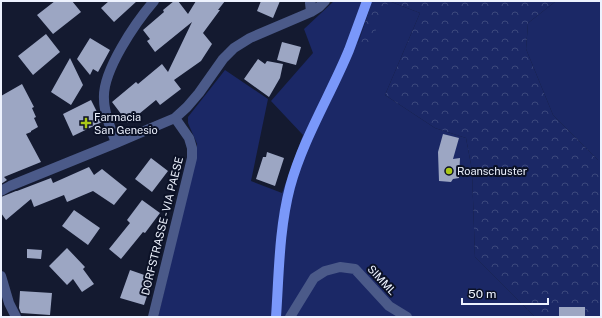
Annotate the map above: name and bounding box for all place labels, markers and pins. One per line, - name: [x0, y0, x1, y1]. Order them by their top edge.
- place label: Farmacia San Genesio: [94, 111, 158, 136]
- marker: Farmacia San Genesio: [81, 118, 91, 128]
- place label: Roanschuster: [457, 165, 527, 177]
- marker: Roanschuster: [444, 166, 454, 176]

